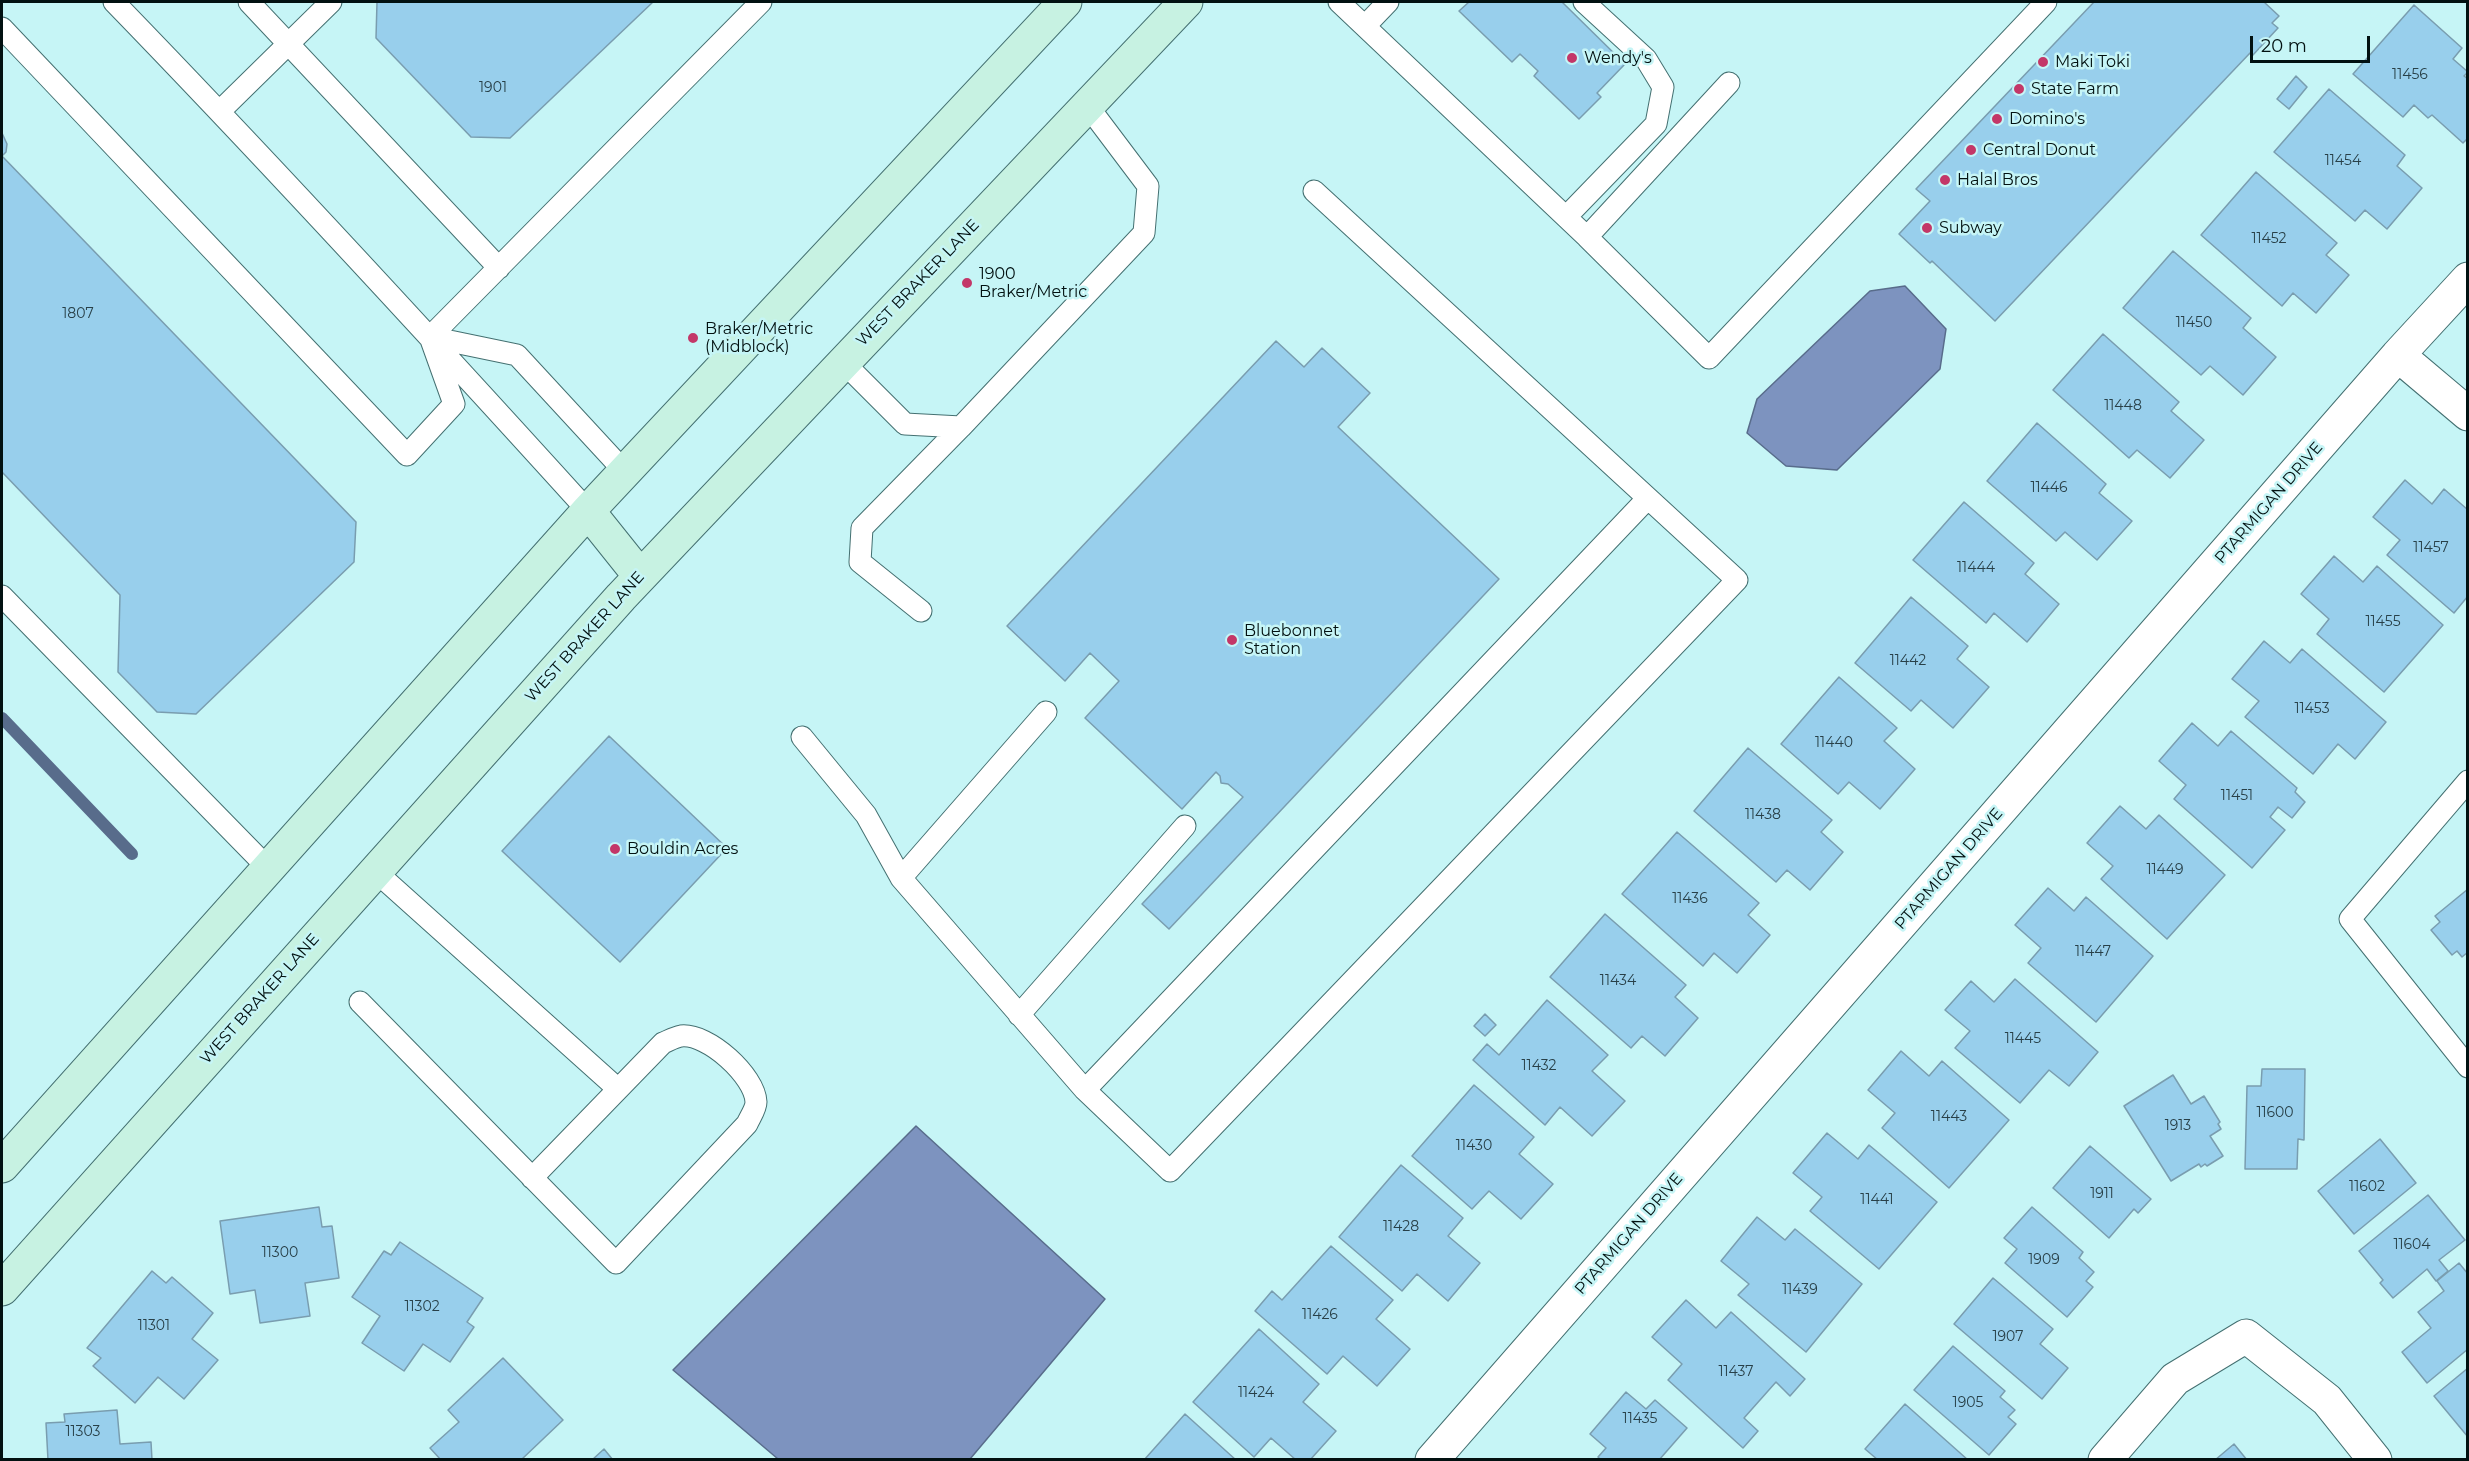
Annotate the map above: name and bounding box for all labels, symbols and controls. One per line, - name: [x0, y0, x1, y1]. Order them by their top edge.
- scale bar: [2253, 24, 2373, 62]
- text: 20 m: [2261, 35, 2307, 57]
- place label: Wendy's: [1584, 48, 1652, 68]
- marker: Wendy's: [1565, 51, 1579, 65]
- place label: Maki Toki: [2055, 52, 2130, 72]
- marker: Maki Toki: [2036, 55, 2050, 69]
- house number: 11456: [2392, 67, 2428, 83]
- place label: State Farm: [2031, 79, 2119, 99]
- house number: 1901: [479, 80, 507, 96]
- marker: State Farm: [2012, 82, 2026, 96]
- place label: Domino's: [2009, 109, 2085, 129]
- marker: Domino's: [1990, 112, 2004, 126]
- place label: Central Donut: [1983, 140, 2096, 160]
- marker: Central Donut: [1964, 143, 1978, 157]
- house number: 11454: [2325, 153, 2361, 169]
- place label: Halal Bros: [1957, 170, 2038, 190]
- marker: Halal Bros: [1938, 173, 1952, 187]
- street label: WEST BRAKER LANE: [852, 216, 984, 350]
- place label: Subway: [1939, 218, 2002, 238]
- marker: Subway: [1920, 221, 1934, 235]
- house number: 11452: [2251, 231, 2287, 247]
- place label: 1900 Braker/Metric: [979, 264, 1087, 302]
- marker: 1900 Braker/Metric: [960, 276, 974, 290]
- house number: 1807: [62, 306, 94, 322]
- house number: 11450: [2176, 315, 2212, 331]
- place label: Braker/Metric (Midblock): [705, 319, 813, 357]
- marker: Braker/Metric (Midblock): [686, 331, 700, 345]
- house number: 11448: [2104, 398, 2142, 414]
- street label: PTARMIGAN DRIVE: [2211, 438, 2327, 568]
- house number: 11446: [2030, 480, 2068, 496]
- house number: 11457: [2413, 540, 2449, 556]
- house number: 11444: [1957, 560, 1995, 576]
- street label: WEST BRAKER LANE: [521, 568, 649, 706]
- house number: 11455: [2365, 614, 2401, 630]
- place label: Bluebonnet Station: [1244, 621, 1339, 659]
- marker: Bluebonnet Station: [1225, 633, 1239, 647]
- house number: 11442: [1890, 653, 1926, 669]
- house number: 11453: [2294, 701, 2330, 717]
- house number: 11440: [1815, 735, 1853, 751]
- house number: 11451: [2221, 788, 2253, 804]
- street label: PTARMIGAN DRIVE: [1891, 804, 2007, 934]
- house number: 11438: [1745, 807, 1781, 823]
- place label: Bouldin Acres: [627, 839, 738, 859]
- marker: Bouldin Acres: [608, 842, 622, 856]
- house number: 11449: [2146, 862, 2184, 878]
- house number: 11436: [1672, 891, 1708, 907]
- street label: WEST BRAKER LANE: [196, 930, 324, 1068]
- house number: 11447: [2075, 944, 2111, 960]
- house number: 11434: [1600, 973, 1636, 989]
- house number: 11445: [2005, 1031, 2041, 1047]
- house number: 11432: [1522, 1058, 1556, 1074]
- house number: 11600: [2256, 1105, 2294, 1121]
- house number: 11443: [1931, 1109, 1967, 1125]
- house number: 1913: [2165, 1118, 2191, 1134]
- house number: 11430: [1456, 1138, 1492, 1154]
- street label: PTARMIGAN DRIVE: [1571, 1169, 1687, 1299]
- house number: 11602: [2349, 1179, 2385, 1195]
- house number: 1911: [2090, 1186, 2114, 1202]
- house number: 11441: [1860, 1192, 1894, 1208]
- house number: 11428: [1383, 1219, 1419, 1235]
- house number: 11604: [2393, 1237, 2431, 1253]
- house number: 11300: [262, 1245, 298, 1261]
- house number: 1909: [2028, 1252, 2060, 1268]
- house number: 11439: [1782, 1282, 1818, 1298]
- house number: 11302: [404, 1299, 440, 1315]
- house number: 11426: [1302, 1307, 1338, 1323]
- house number: 11301: [138, 1318, 170, 1334]
- house number: 1907: [1993, 1329, 2023, 1345]
- house number: 11437: [1718, 1364, 1754, 1380]
- house number: 11424: [1238, 1385, 1274, 1401]
- house number: 1905: [1953, 1395, 1983, 1411]
- house number: 11435: [1623, 1411, 1657, 1427]
- house number: 11303: [65, 1424, 101, 1440]

